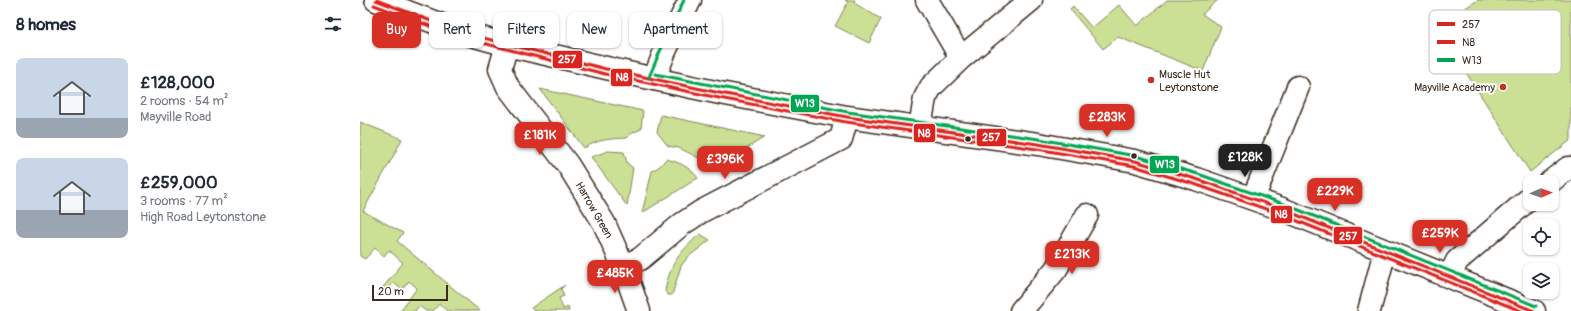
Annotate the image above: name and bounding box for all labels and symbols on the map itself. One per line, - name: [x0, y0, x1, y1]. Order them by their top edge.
- legend: [1429, 10, 1561, 74]
- text: 257: [1462, 18, 1480, 31]
- text: N8: [1462, 36, 1475, 49]
- line badge: 257: [552, 50, 583, 69]
- text: 257: [558, 53, 576, 66]
- text: W13: [1462, 54, 1482, 67]
- line badge: N8: [610, 68, 633, 87]
- place label: Muscle Hut Leytonstone: [1159, 68, 1219, 94]
- text: N8: [616, 71, 629, 84]
- marker: Muscle Hut Leytonstone: [1146, 75, 1156, 85]
- place label: Mayville Academy: [1414, 81, 1495, 94]
- marker: Mayville Academy: [1498, 82, 1508, 92]
- line badge: W13: [790, 94, 820, 113]
- text: W13: [795, 97, 815, 110]
- pin: £283K: [1079, 104, 1135, 138]
- pin: £181K: [512, 122, 568, 156]
- line badge: N8: [913, 123, 936, 143]
- text: N8: [918, 127, 931, 140]
- line badge: 257: [976, 128, 1007, 147]
- text: 257: [982, 131, 1000, 144]
- unlabelled marker: [963, 134, 973, 144]
- pin: £128K: [1217, 144, 1273, 178]
- pin: £396K: [697, 146, 753, 180]
- unlabelled marker: [1129, 151, 1139, 161]
- line badge: W13: [1149, 155, 1180, 174]
- text: W13: [1155, 158, 1175, 171]
- north arrow: [1523, 175, 1559, 211]
- pin: £229K: [1307, 178, 1363, 212]
- street label: Harrow Green: [573, 179, 615, 241]
- line badge: N8: [1270, 205, 1293, 224]
- text: N8: [1275, 208, 1288, 221]
- pin: £259K: [1412, 220, 1468, 254]
- line badge: 257: [1333, 226, 1363, 245]
- text: 257: [1339, 230, 1357, 243]
- pin: £213K: [1044, 241, 1100, 275]
- pin: £485K: [587, 260, 643, 294]
- scale bar: [372, 283, 448, 302]

